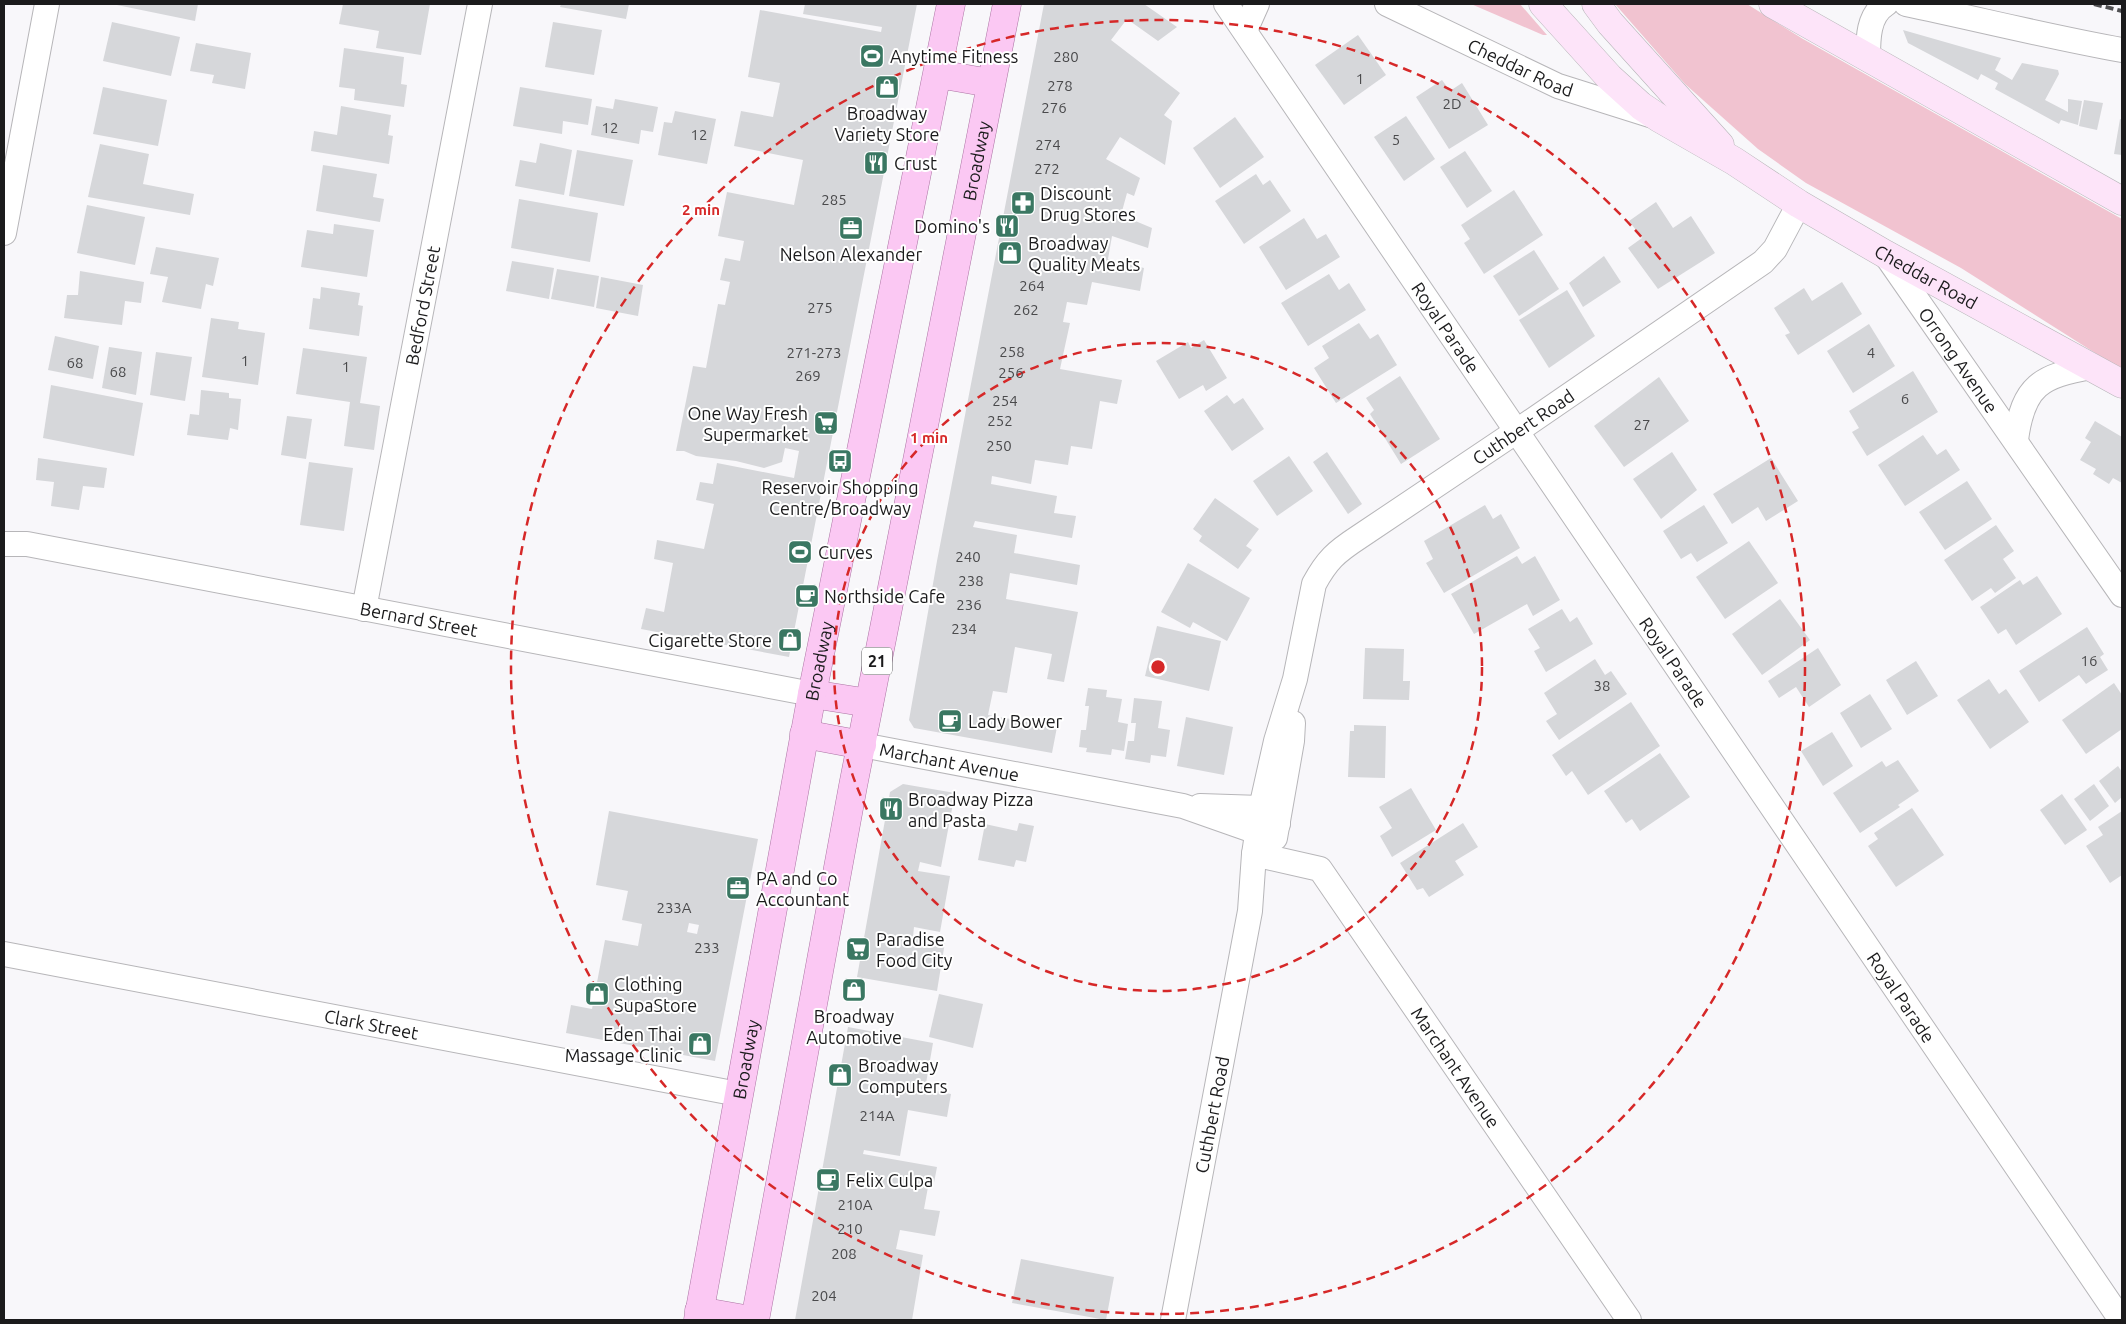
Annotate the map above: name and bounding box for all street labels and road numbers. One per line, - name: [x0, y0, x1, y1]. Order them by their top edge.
- street label: Cheddar Road: [1465, 34, 1576, 100]
- street label: Broadway: [959, 119, 994, 202]
- street label: Cheddar Road: [1871, 240, 1981, 313]
- street label: Bedford Street: [401, 244, 443, 367]
- street label: Royal Parade: [1408, 278, 1484, 376]
- street label: Orrong Avenue: [1915, 303, 2002, 416]
- street label: Cuthbert Road: [1468, 385, 1578, 468]
- street label: Bernard Street: [358, 598, 479, 640]
- street label: Royal Parade: [1636, 613, 1711, 711]
- street label: Broadway: [801, 619, 836, 702]
- road number: 21: [862, 648, 892, 674]
- street label: Marchant Avenue: [878, 739, 1021, 785]
- street label: Royal Parade: [1864, 948, 1939, 1046]
- street label: Marchant Avenue: [1408, 1003, 1504, 1131]
- street label: Clark Street: [323, 1005, 420, 1043]
- street label: Broadway: [728, 1018, 763, 1101]
- street label: Cuthbert Road: [1191, 1055, 1232, 1175]

